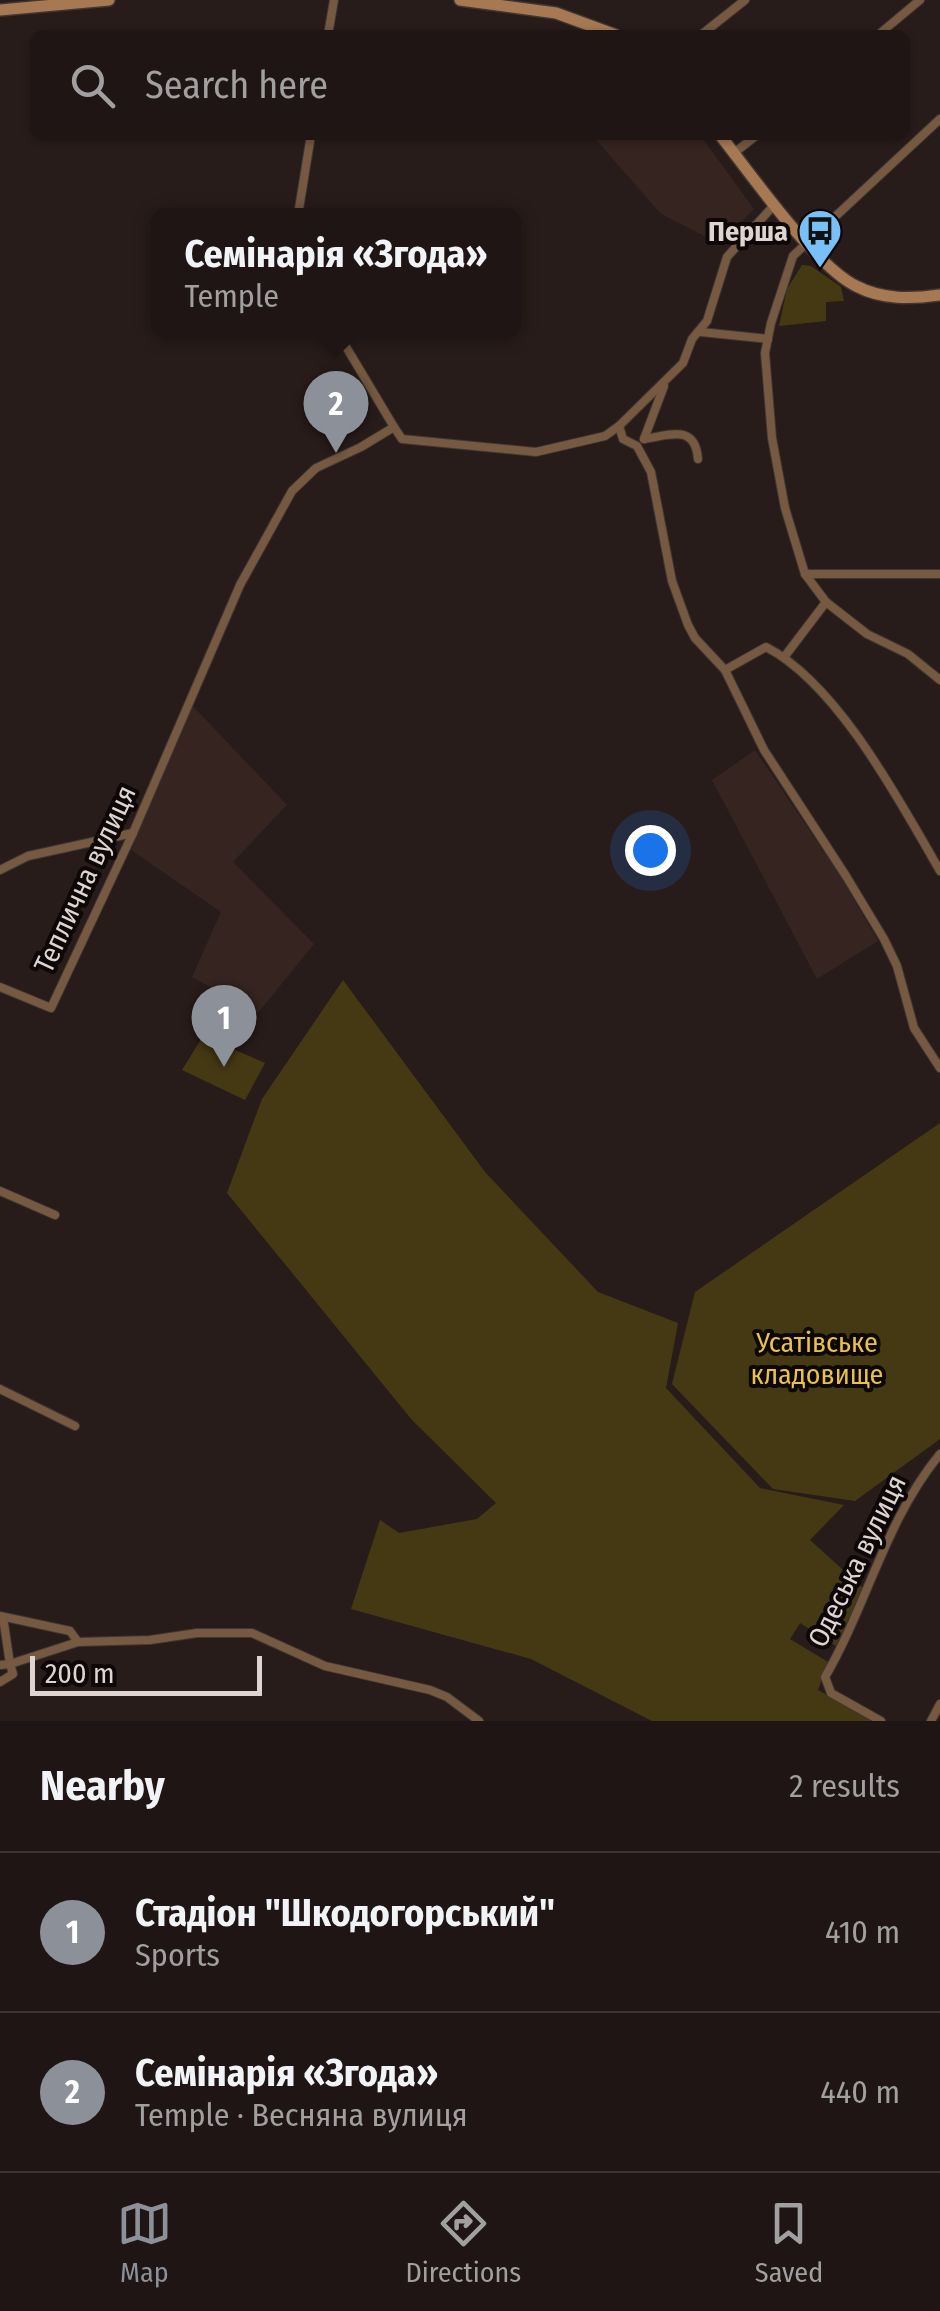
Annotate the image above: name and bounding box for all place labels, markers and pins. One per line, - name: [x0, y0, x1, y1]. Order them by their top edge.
- bus stop icon: Перша: [797, 208, 843, 269]
- place label: Перша: [708, 215, 788, 248]
- pin: 2: [304, 370, 368, 453]
- pin: 1: [192, 984, 256, 1067]

